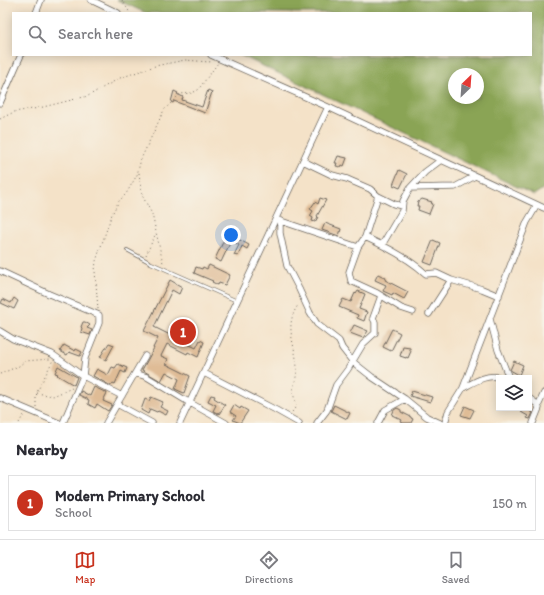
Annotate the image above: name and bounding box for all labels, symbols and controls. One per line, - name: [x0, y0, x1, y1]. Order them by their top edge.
- search box: [12, 12, 532, 56]
- icon: search: [26, 23, 48, 45]
- text: Search here: [58, 25, 133, 43]
- north arrow: [448, 68, 484, 104]
- your location: [221, 225, 241, 245]
- pin: 1: [170, 317, 196, 347]
- map controls: [496, 375, 532, 411]
- button: layers: [496, 375, 532, 411]
- text: Nearby: [16, 439, 68, 459]
- text: Modern Primary School: [55, 487, 205, 505]
- text: 1: [27, 496, 33, 511]
- text: 150 m: [492, 496, 527, 511]
- text: School: [55, 505, 92, 520]
- tab: Map: [74, 549, 96, 586]
- tab: Directions: [245, 549, 293, 586]
- tab: Saved: [442, 549, 470, 586]

